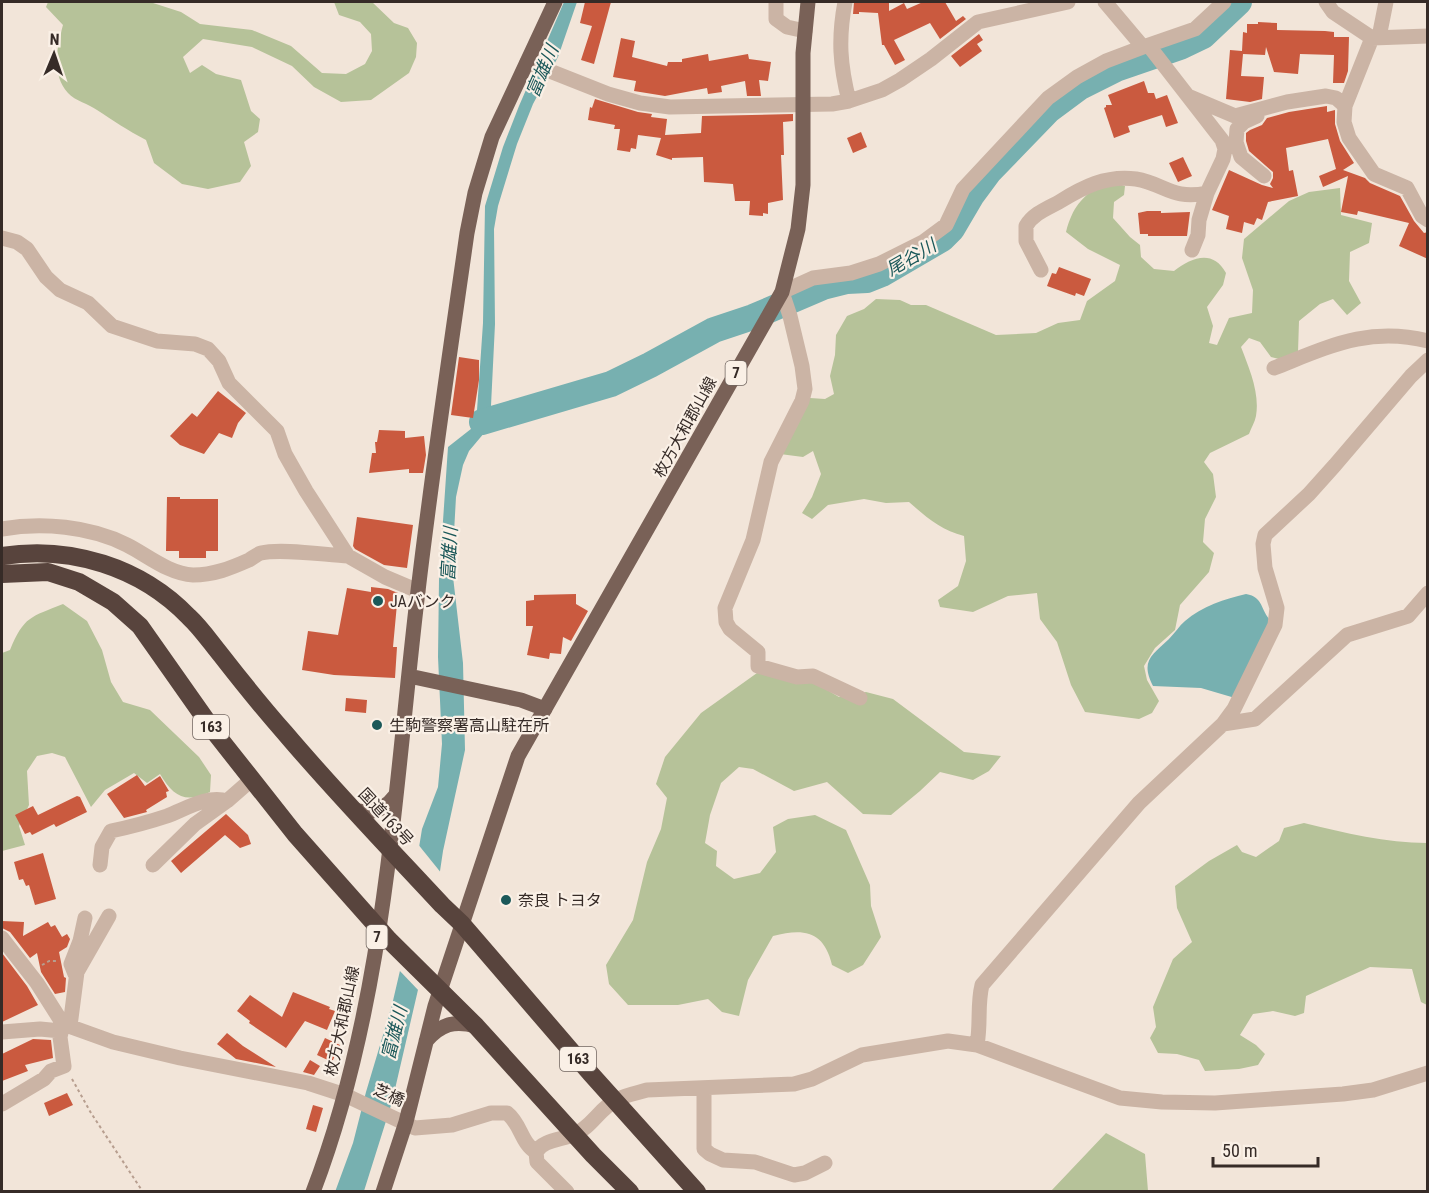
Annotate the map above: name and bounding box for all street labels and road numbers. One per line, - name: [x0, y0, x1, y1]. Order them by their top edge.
- road number: 7: [726, 361, 746, 385]
- street label: 枚方大和郡山線: [650, 373, 720, 481]
- road number: 163: [193, 715, 229, 739]
- street label: 国道163号: [355, 784, 417, 850]
- road number: 7: [366, 925, 388, 949]
- street label: 枚方大和郡山線: [321, 964, 363, 1078]
- road number: 163: [560, 1047, 596, 1071]
- street label: 芝橋: [371, 1080, 407, 1110]

